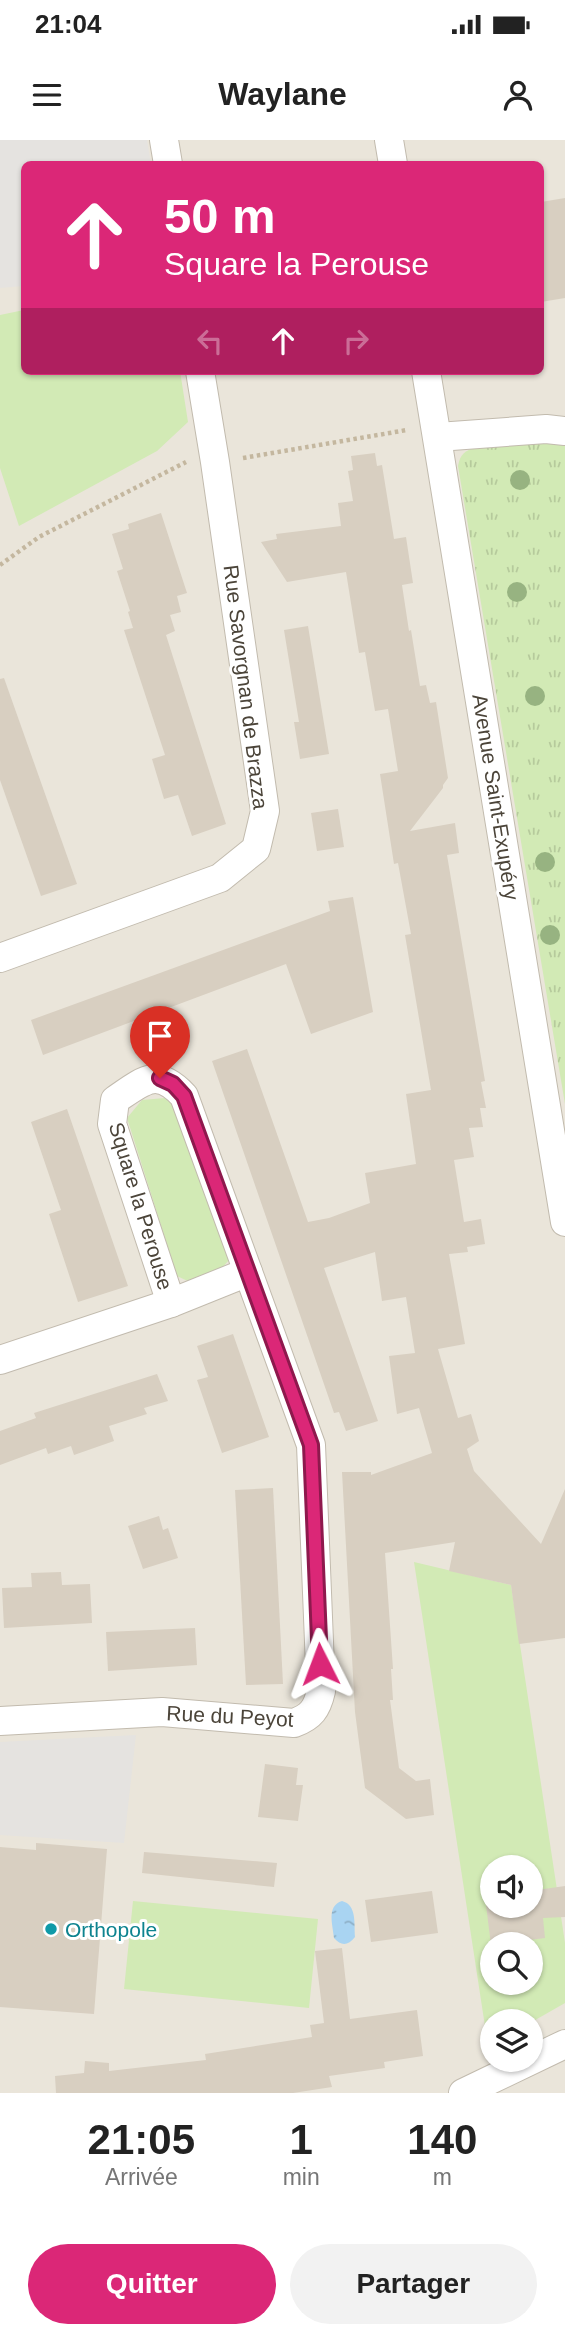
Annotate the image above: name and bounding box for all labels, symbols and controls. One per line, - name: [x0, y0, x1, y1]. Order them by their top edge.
- text: 21:04: [35, 9, 102, 39]
- icon: menu: [28, 76, 66, 114]
- text: Waylane: [218, 76, 347, 112]
- icon: person: [499, 76, 537, 114]
- icon: ahead: [49, 189, 140, 280]
- text: 50 m: [164, 189, 276, 243]
- text: Square la Perouse: [164, 246, 429, 282]
- icon: left: [191, 322, 229, 360]
- icon: ahead: [264, 322, 302, 360]
- icon: right: [337, 322, 375, 360]
- street label: Rue Savorgnan de Brazza: [220, 563, 272, 811]
- street label: Avenue Saint-Exupéry: [468, 692, 524, 902]
- pin: [130, 1006, 190, 1078]
- icon: arrive: [141, 1017, 179, 1055]
- street label: Square la Perouse: [105, 1119, 177, 1293]
- position arrow: [283, 1627, 357, 1701]
- street label: Rue du Peyot: [166, 1701, 294, 1731]
- map controls: [480, 1855, 543, 2072]
- button: sound: [480, 1855, 543, 1918]
- place label: Orthopole: [65, 1918, 157, 1941]
- marker: Orthopole: [43, 1921, 59, 1937]
- button: search: [480, 1932, 543, 1995]
- button: layers: [480, 2009, 543, 2072]
- text: 21:05: [88, 2116, 195, 2163]
- text: 1: [289, 2116, 313, 2163]
- text: 140: [407, 2116, 477, 2163]
- text: Arrivée: [105, 2164, 178, 2190]
- text: min: [283, 2164, 320, 2190]
- text: m: [433, 2164, 452, 2190]
- button: Quitter: [28, 2244, 276, 2324]
- button: Partager: [290, 2244, 537, 2324]

